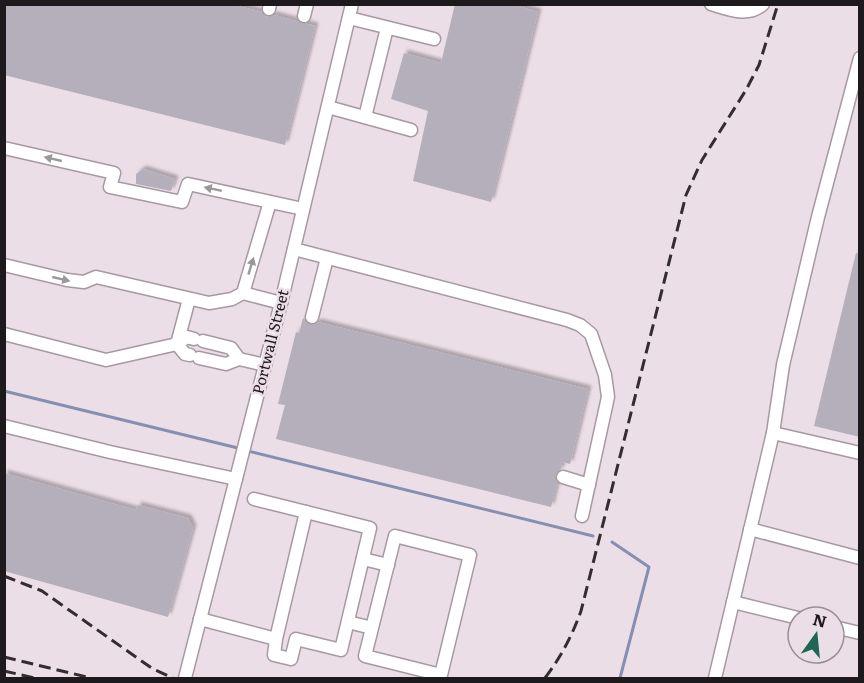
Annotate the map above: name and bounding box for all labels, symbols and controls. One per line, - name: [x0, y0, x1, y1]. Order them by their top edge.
- one-way arrow: [44, 153, 62, 163]
- one-way arrow: [203, 184, 222, 194]
- one-way arrow: [247, 257, 256, 275]
- one-way arrow: [52, 274, 71, 284]
- street label: Portwall Street: [245, 287, 294, 396]
- north arrow: [786, 605, 846, 665]
- text: N: [811, 606, 830, 633]

